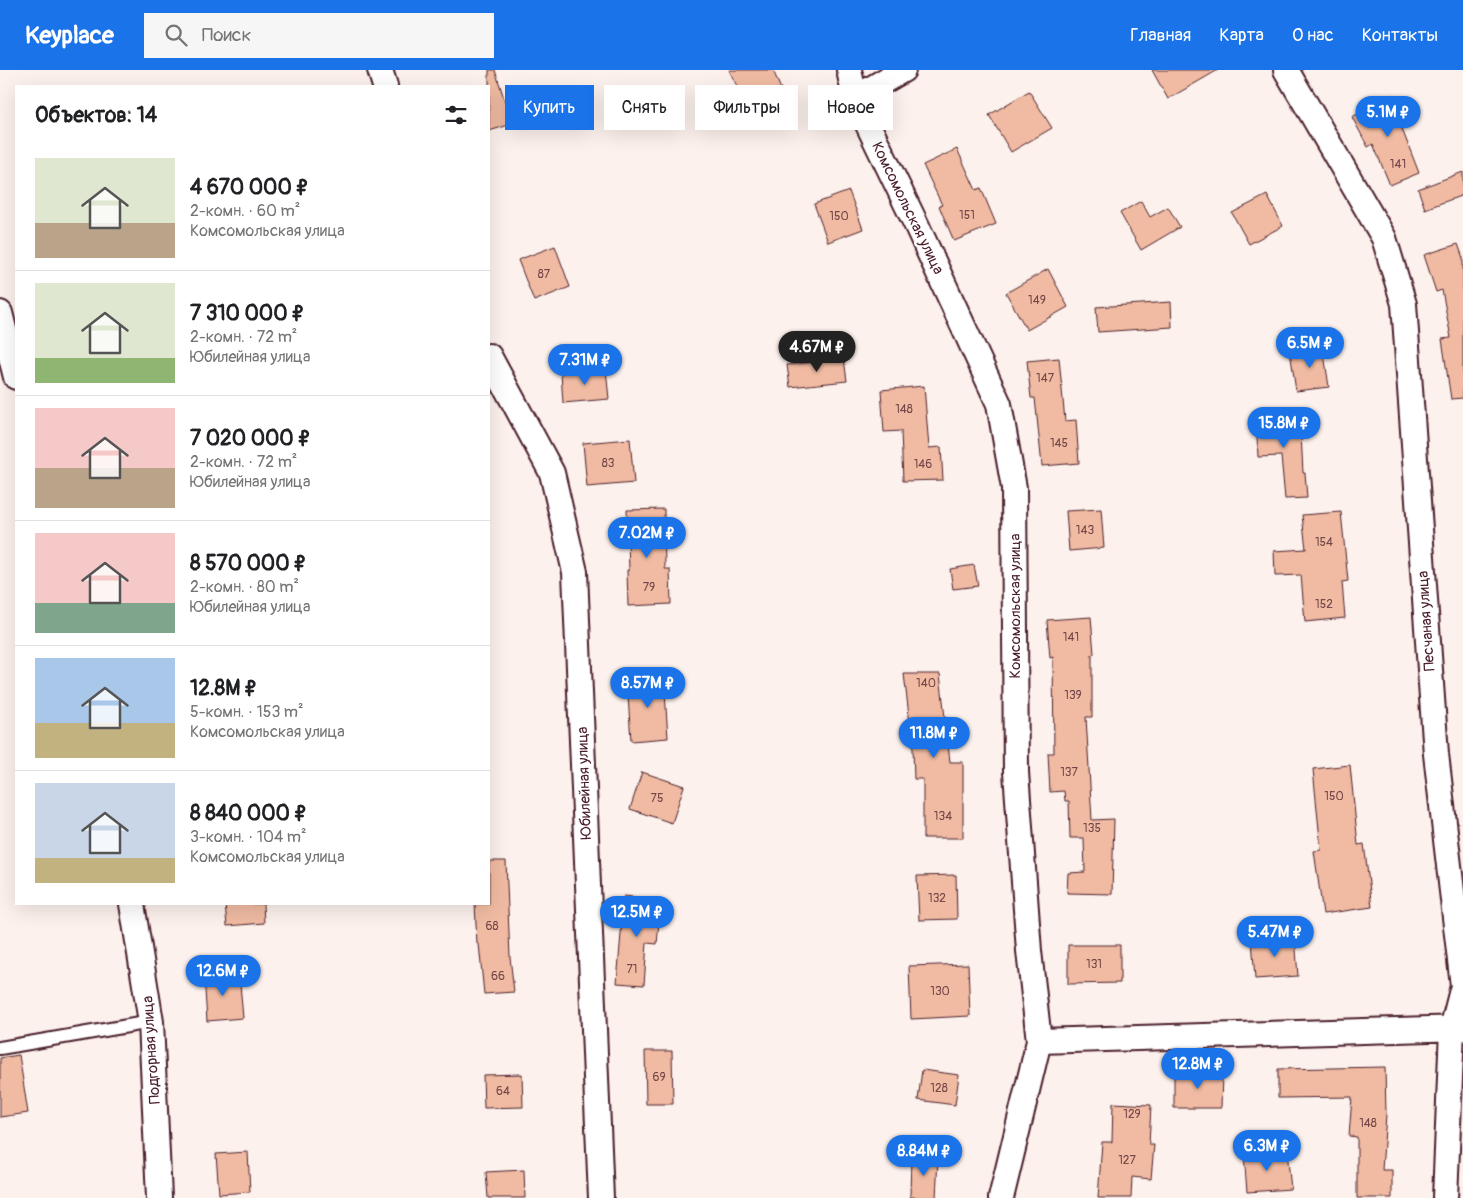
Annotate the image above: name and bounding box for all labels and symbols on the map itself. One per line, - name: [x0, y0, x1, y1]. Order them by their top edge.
- pin: 5.1M ₽: [1347, 96, 1429, 138]
- street label: Комсомольская улица: [867, 139, 948, 278]
- house number: 141: [1390, 157, 1406, 172]
- house number: 151: [959, 208, 975, 223]
- house number: 150: [829, 209, 849, 224]
- house number: 87: [538, 267, 551, 282]
- house number: 149: [1028, 293, 1046, 308]
- pin: 6.5M ₽: [1269, 326, 1351, 369]
- pin: 4.67M ₽: [771, 330, 863, 373]
- pin: 7.31M ₽: [539, 344, 631, 386]
- house number: 147: [1036, 371, 1055, 386]
- house number: 148: [895, 402, 913, 417]
- pin: 15.8M ₽: [1238, 406, 1330, 449]
- house number: 145: [1050, 436, 1068, 451]
- house number: 83: [602, 456, 615, 471]
- house number: 146: [914, 457, 932, 472]
- pin: 7.02M ₽: [601, 516, 693, 559]
- house number: 143: [1076, 523, 1094, 538]
- street label: Комсомольская улица: [1006, 533, 1025, 678]
- house number: 154: [1315, 535, 1333, 550]
- street label: Песчаная улица: [1414, 570, 1439, 672]
- house number: 79: [643, 580, 655, 595]
- house number: 152: [1315, 597, 1333, 612]
- house number: 141: [1063, 630, 1079, 645]
- pin: 8.57M ₽: [602, 666, 694, 709]
- house number: 140: [916, 676, 936, 691]
- house number: 139: [1064, 688, 1082, 703]
- pin: 11.8M ₽: [888, 716, 980, 759]
- street label: Юбилейная улица: [573, 726, 596, 840]
- house number: 137: [1060, 765, 1079, 780]
- house number: 150: [1324, 789, 1344, 804]
- house number: 75: [651, 791, 663, 806]
- house number: 134: [934, 809, 952, 824]
- house number: 135: [1083, 821, 1101, 836]
- house number: 132: [928, 891, 946, 906]
- pin: 12.5M ₽: [591, 896, 683, 938]
- pin: 5.47M ₽: [1229, 916, 1321, 958]
- house number: 68: [485, 919, 499, 934]
- pin: 12.6M ₽: [177, 954, 269, 997]
- house number: 131: [1086, 957, 1102, 972]
- house number: 71: [626, 962, 638, 977]
- house number: 66: [491, 969, 505, 984]
- house number: 130: [930, 984, 950, 999]
- street label: Подгорная улица: [138, 995, 165, 1105]
- pin: 12.8M ₽: [1152, 1048, 1244, 1090]
- house number: 69: [652, 1070, 666, 1085]
- house number: 128: [930, 1081, 948, 1096]
- house number: 64: [496, 1084, 510, 1099]
- house number: 129: [1123, 1107, 1141, 1122]
- house number: 148: [1359, 1116, 1377, 1131]
- pin: 6.3M ₽: [1226, 1130, 1308, 1172]
- pin: 8.84M ₽: [878, 1134, 970, 1177]
- house number: 127: [1118, 1153, 1137, 1168]

